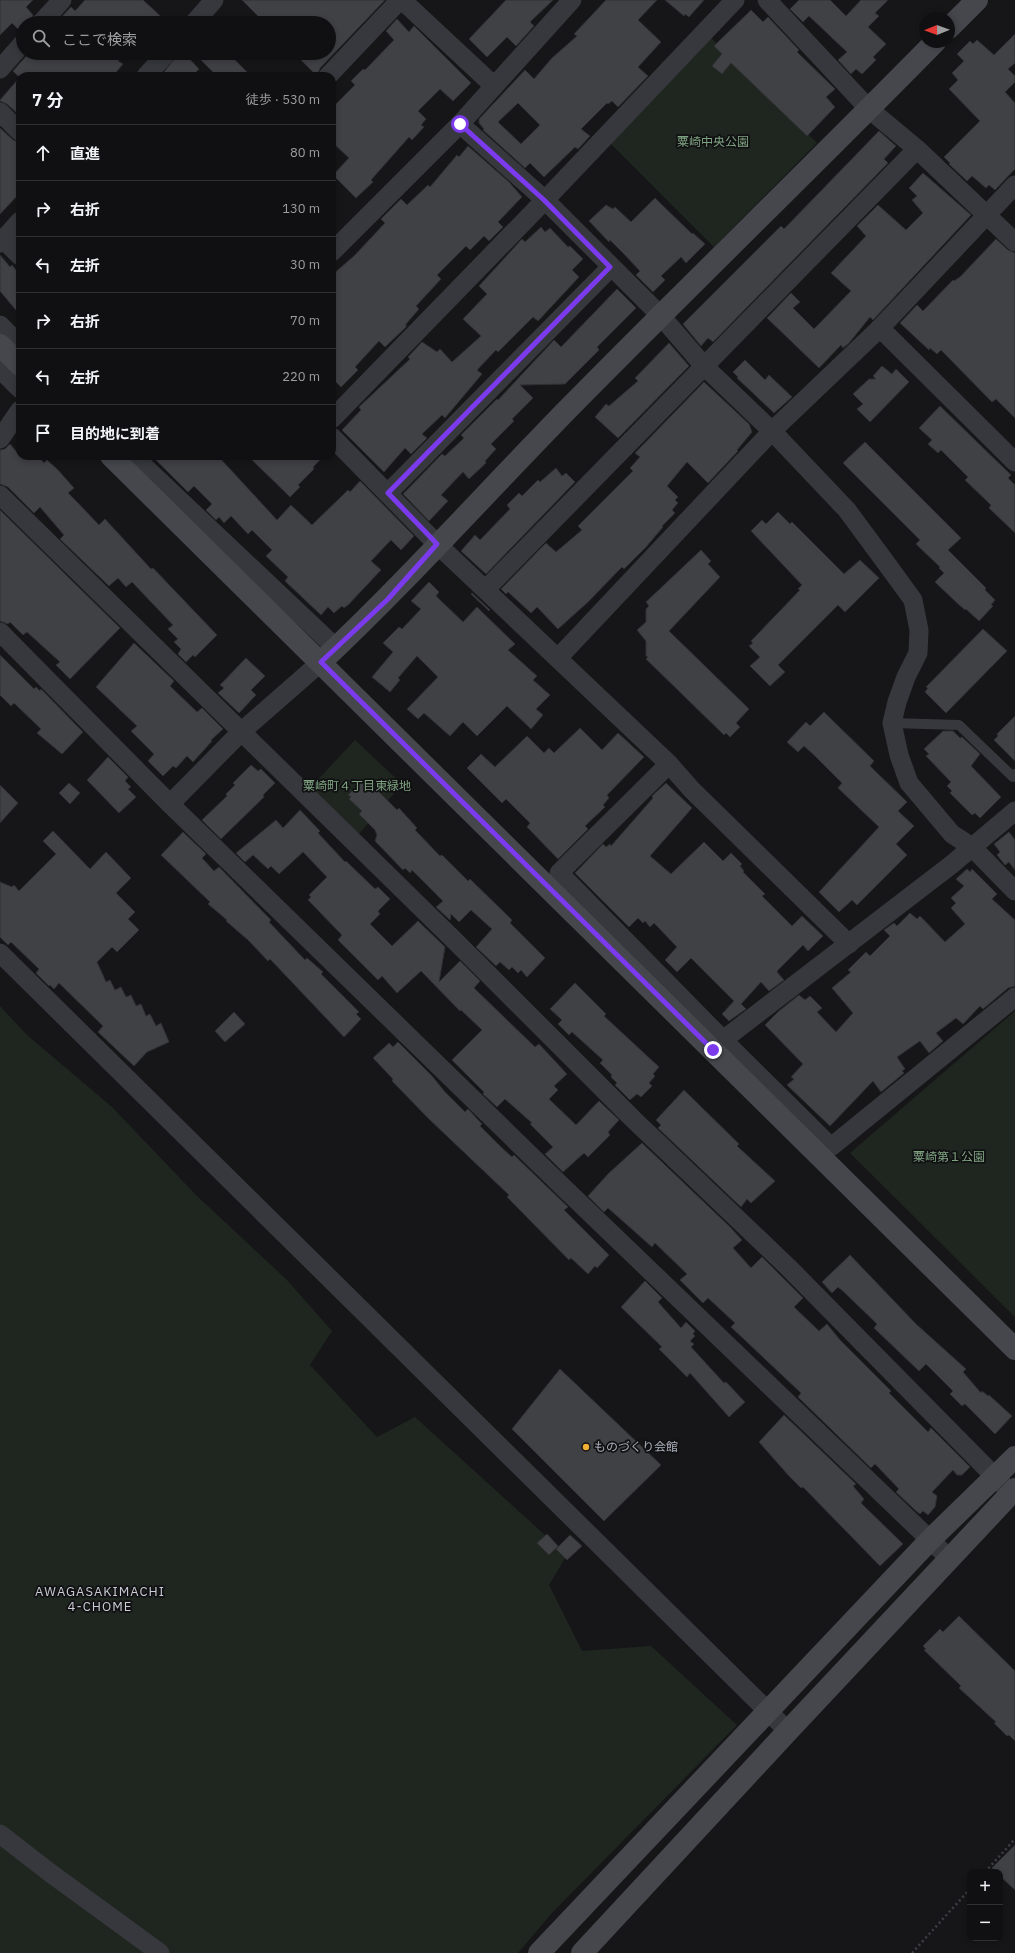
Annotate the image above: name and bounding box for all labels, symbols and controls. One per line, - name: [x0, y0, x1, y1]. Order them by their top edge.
- north arrow: [919, 12, 955, 48]
- search box: [16, 16, 336, 60]
- icon: search: [30, 27, 52, 49]
- text: ここで検索: [62, 30, 137, 49]
- text: 7 分: [32, 89, 63, 111]
- text: 徒歩 · 530 m: [246, 91, 320, 108]
- route start: [451, 115, 469, 133]
- park label: 粟崎中央公園: [677, 134, 749, 149]
- icon: ahead: [32, 142, 54, 164]
- text: 直進: [70, 144, 100, 163]
- text: 80 m: [290, 144, 320, 161]
- icon: right: [32, 198, 54, 220]
- text: 右折: [70, 200, 100, 219]
- text: 130 m: [282, 200, 320, 217]
- icon: left: [32, 254, 54, 276]
- text: 左折: [70, 256, 100, 275]
- text: 30 m: [290, 256, 320, 273]
- icon: right: [32, 310, 54, 332]
- text: 右折: [70, 312, 100, 331]
- text: 70 m: [290, 312, 320, 329]
- icon: left: [32, 366, 54, 388]
- text: 左折: [70, 368, 100, 387]
- text: 220 m: [282, 368, 320, 385]
- icon: arrive: [32, 422, 54, 444]
- text: 目的地に到着: [70, 424, 160, 443]
- park label: 粟崎町４丁目東緑地: [303, 778, 411, 793]
- route end: [704, 1041, 722, 1059]
- park label: 粟崎第１公園: [913, 1149, 985, 1164]
- place label: ものづくり会館: [594, 1439, 678, 1454]
- marker: ものづくり会館: [581, 1442, 591, 1452]
- district label: AWAGASAKIMACHI 4-CHOME: [35, 1583, 165, 1615]
- map controls: [967, 1869, 1003, 1941]
- button: +: [967, 1869, 1003, 1905]
- button: −: [967, 1905, 1003, 1941]

